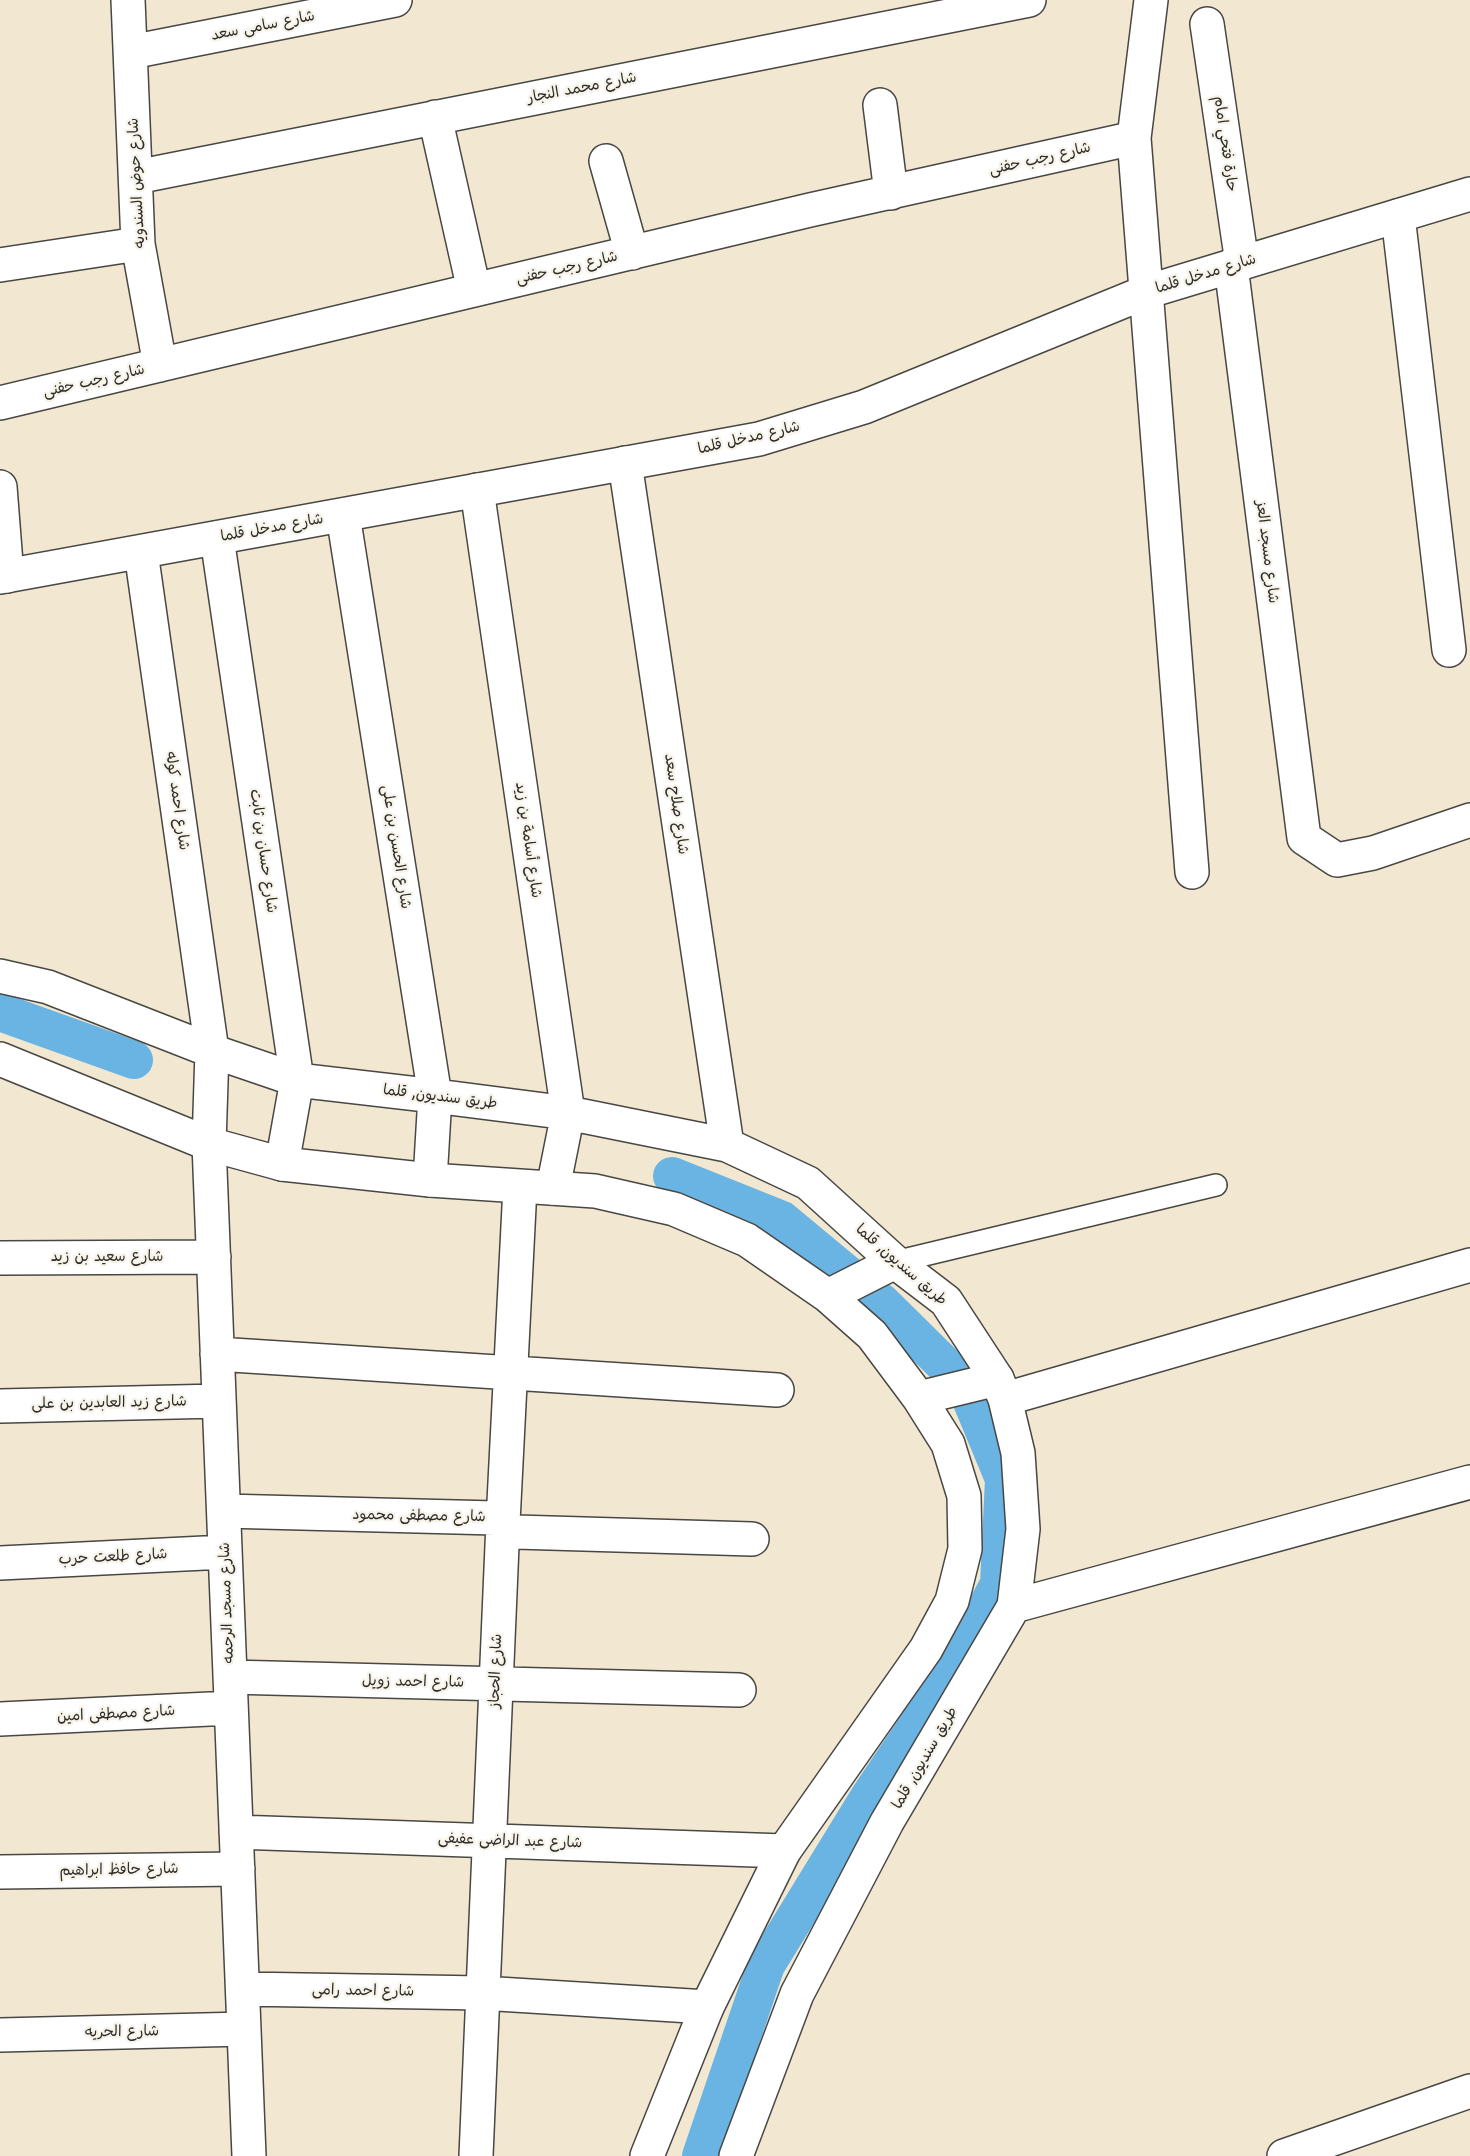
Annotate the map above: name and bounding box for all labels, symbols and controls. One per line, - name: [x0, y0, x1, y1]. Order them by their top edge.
- street label: شارع سامى سعد: [210, 7, 316, 45]
- street label: شارع محمد النجار: [526, 69, 638, 107]
- street label: حارة فتحي امام: [1209, 95, 1241, 193]
- street label: شارع حوض السندويه: [125, 117, 149, 249]
- street label: شارع رجب حفنى: [987, 139, 1093, 179]
- street label: شارع رجب حفنى: [514, 248, 620, 288]
- street label: شارع مدخل قلما: [1154, 250, 1258, 298]
- street label: شارع رجب حفنى: [41, 361, 147, 401]
- street label: شارع مدخل قلما: [696, 418, 802, 458]
- street label: شارع مسجد العز: [1252, 500, 1282, 604]
- street label: شارع مدخل قلما: [219, 510, 325, 546]
- street label: شارع احمد كوله: [161, 751, 193, 851]
- street label: شارع صلاح سعد: [660, 752, 692, 856]
- street label: شارع أسامة بن زيد: [511, 781, 545, 899]
- street label: شارع الحسن بن على: [377, 784, 415, 910]
- street label: شارع حسان بن ثابت: [245, 788, 281, 914]
- street label: طريق سنديون, قلما: [382, 1081, 498, 1113]
- street label: طريق سنديون, قلما: [852, 1220, 950, 1310]
- street label: شارع سعيد بن زيد: [51, 1248, 163, 1266]
- street label: شارع زيد العابدين بن على: [31, 1393, 187, 1413]
- street label: شارع مصطفى محمود: [352, 1506, 486, 1526]
- street label: شارع مسجد الرحمه: [216, 1542, 238, 1664]
- street label: شارع طلعت حرب: [58, 1545, 168, 1569]
- street label: شارع الحجاز: [486, 1633, 506, 1709]
- street label: شارع احمد زويل: [362, 1672, 464, 1692]
- street label: شارع مصطفى امين: [57, 1702, 175, 1726]
- street label: طريق سنديون, قلما: [888, 1704, 962, 1812]
- street label: شارع عبد الراضى عفيفى: [438, 1829, 582, 1853]
- street label: شارع حافظ ابراهيم: [59, 1860, 179, 1880]
- street label: شارع احمد رامى: [312, 1981, 414, 2001]
- street label: شارع الحريه: [85, 2022, 159, 2042]

